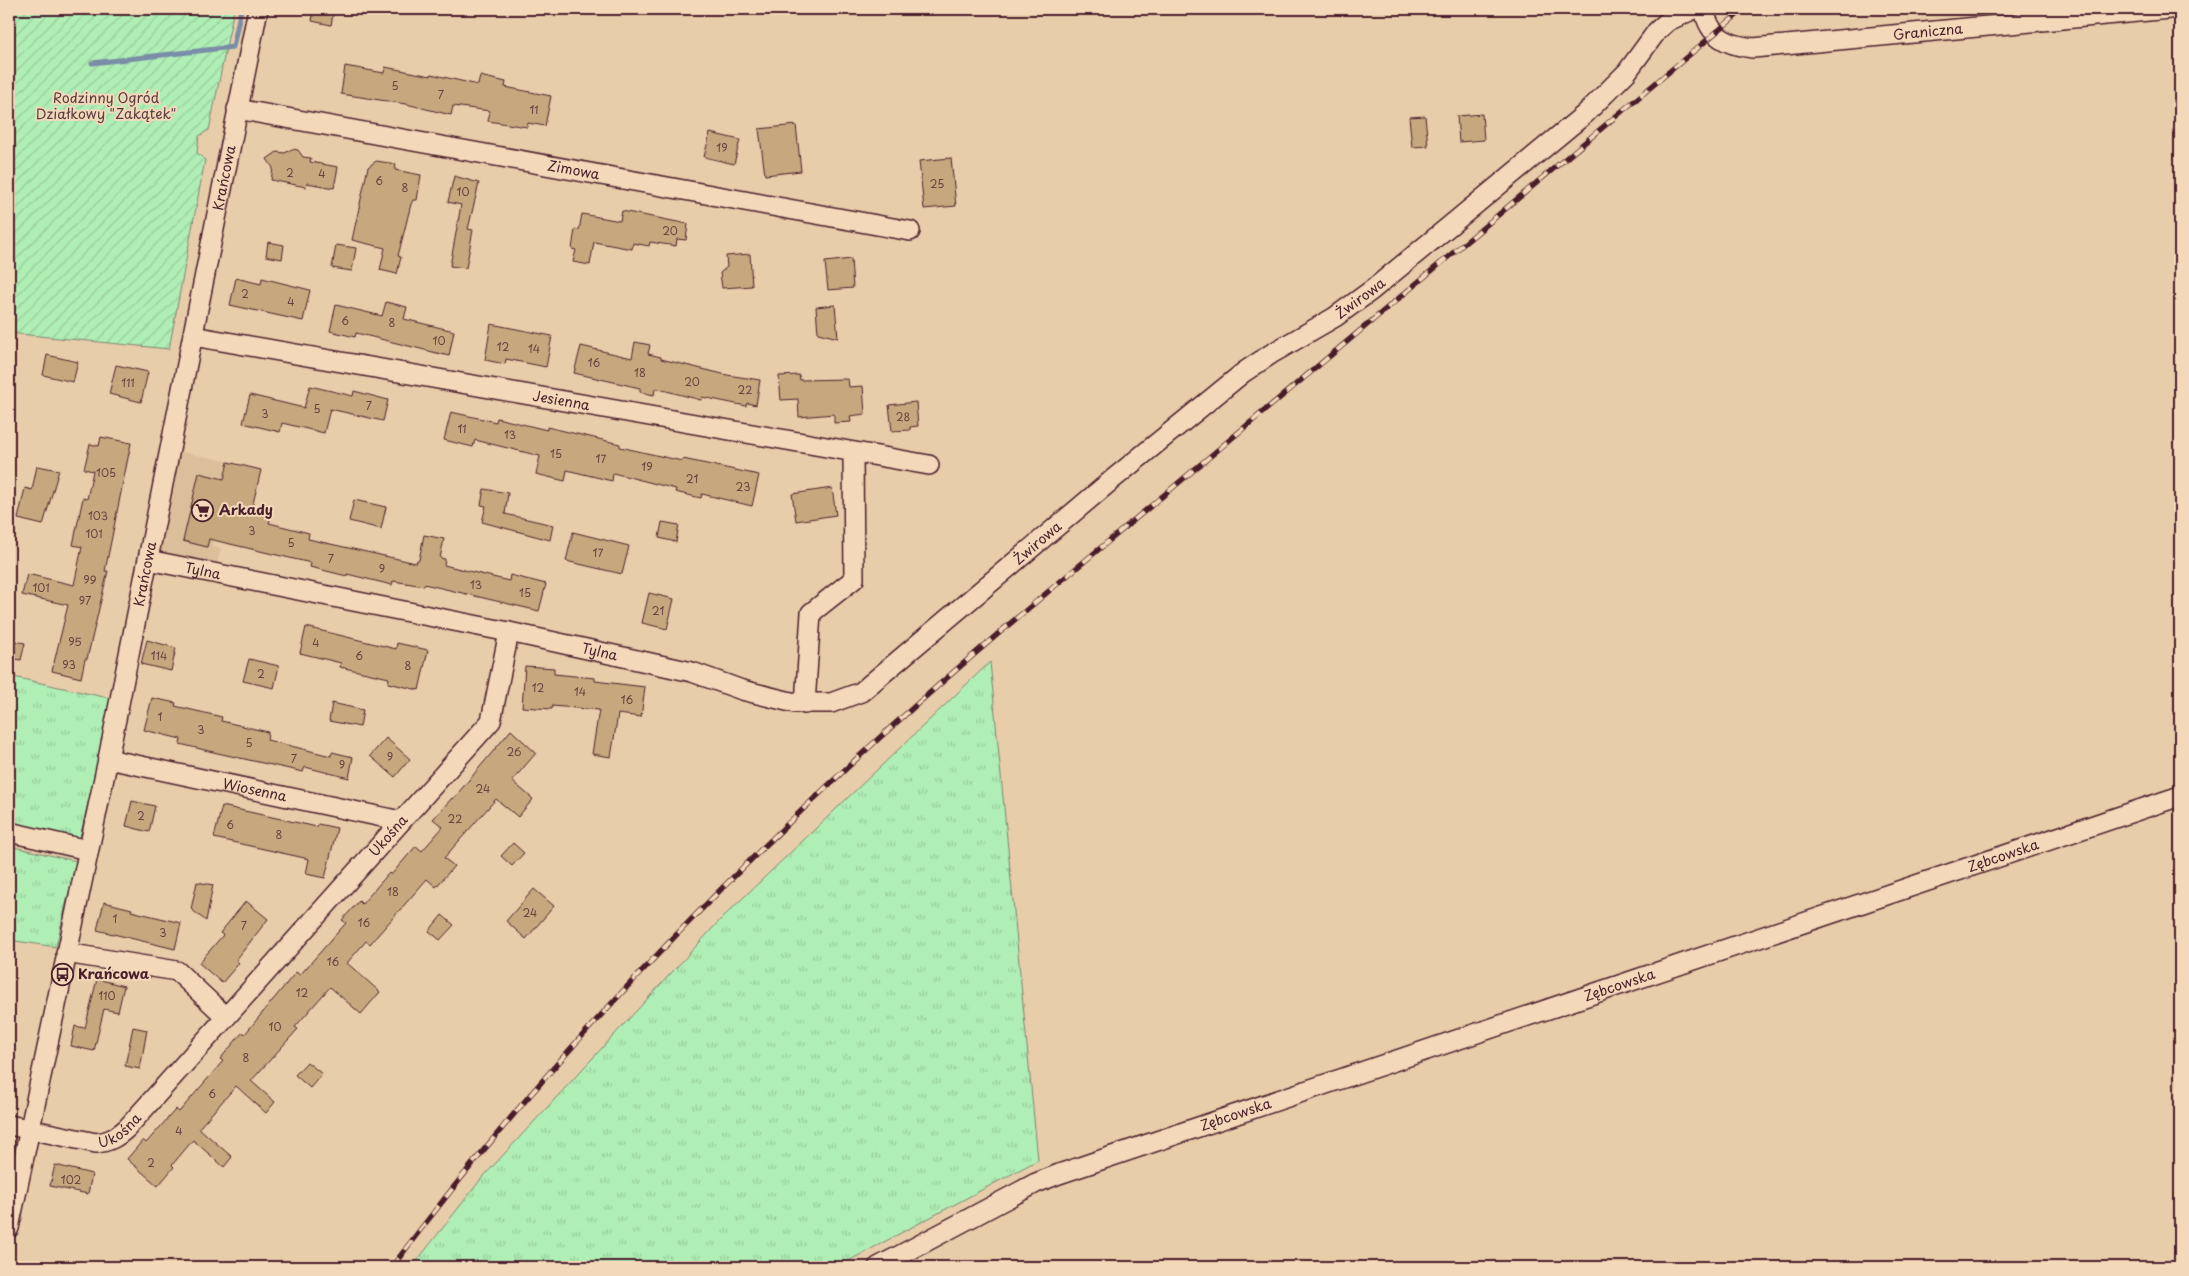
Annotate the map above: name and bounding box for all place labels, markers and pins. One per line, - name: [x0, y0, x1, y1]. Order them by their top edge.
- supermarket icon: Arkady: [191, 498, 215, 522]
- place label: Arkady: [219, 499, 273, 520]
- bus stop icon: Krańcowa: [50, 962, 74, 986]
- place label: Krańcowa: [78, 963, 150, 984]

